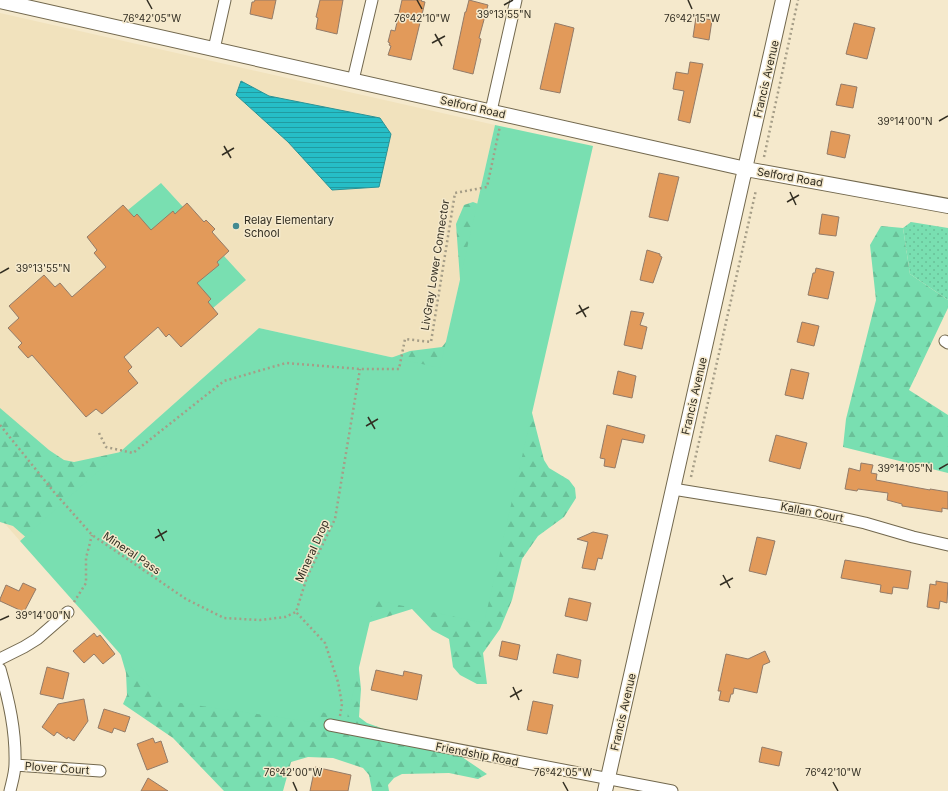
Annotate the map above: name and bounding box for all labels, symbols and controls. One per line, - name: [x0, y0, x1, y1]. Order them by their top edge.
- text: 39°13'55"N: [477, 8, 531, 20]
- text: 76°42'05"W: [123, 12, 181, 24]
- text: 76°42'10"W: [394, 12, 450, 24]
- text: 76°42'15"W: [664, 12, 720, 24]
- street label: Francis Avenue: [750, 39, 782, 119]
- street label: Selford Road: [439, 93, 507, 121]
- text: 39°14'00"N: [877, 115, 933, 127]
- street label: Selford Road: [756, 164, 824, 190]
- street label: LivGray Lower Connector: [418, 199, 452, 331]
- place label: Relay Elementary School: [244, 213, 334, 240]
- marker: Relay Elementary School: [231, 221, 241, 231]
- text: 39°13'55"N: [16, 262, 70, 274]
- street label: Francis Avenue: [678, 356, 710, 436]
- text: 39°14'05"N: [877, 462, 933, 474]
- street label: Kallan Court: [779, 499, 845, 525]
- street label: Mineral Drop: [292, 517, 332, 584]
- street label: Mineral Pass: [101, 529, 164, 577]
- text: 39°14'00"N: [15, 609, 71, 621]
- street label: Francis Avenue: [607, 672, 639, 752]
- street label: Friendship Road: [434, 739, 520, 769]
- street label: Plover Court: [24, 759, 90, 777]
- text: 76°42'00"W: [264, 766, 322, 778]
- text: 76°42'05"W: [534, 766, 592, 778]
- text: 76°42'10"W: [805, 766, 861, 778]

